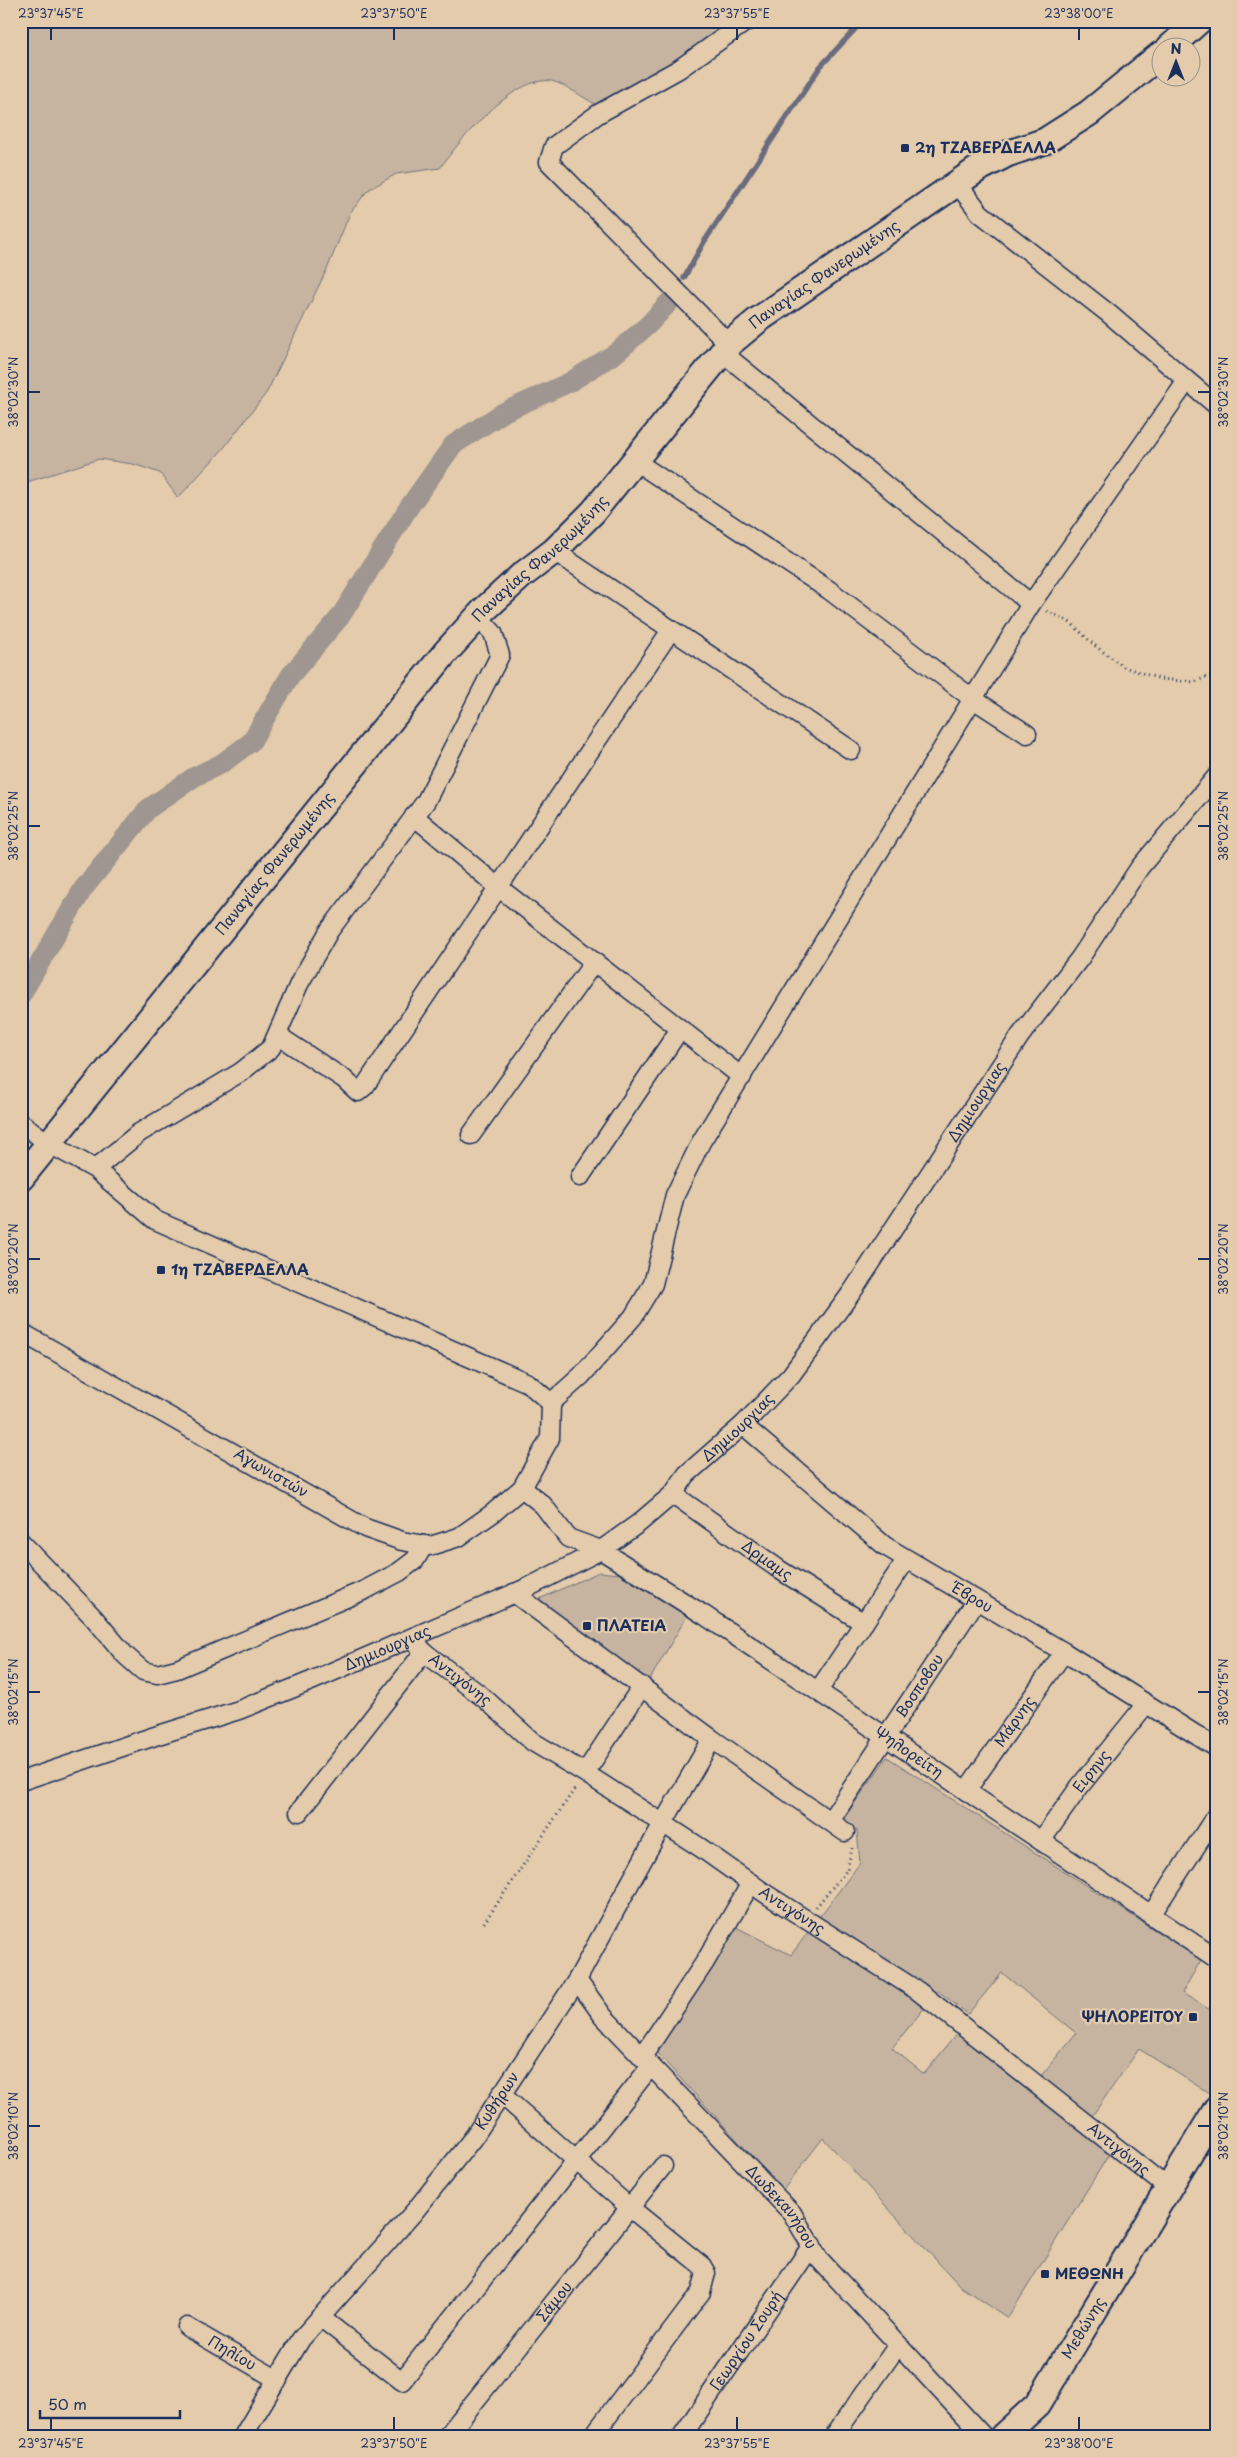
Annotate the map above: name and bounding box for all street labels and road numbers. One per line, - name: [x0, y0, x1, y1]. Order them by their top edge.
- street label: Παναγίας Φανερωμένης: [743, 213, 904, 333]
- street label: Παναγίας Φανερωμένης: [466, 489, 613, 626]
- street label: Παναγίας Φανερωμένης: [209, 786, 339, 939]
- street label: Δημιουργιας: [941, 1056, 1010, 1146]
- street label: Δημιουργιας: [696, 1387, 779, 1466]
- street label: Αγωνιστών: [230, 1441, 313, 1502]
- street label: Δρμαμς: [737, 1533, 798, 1585]
- street label: Έβρου: [947, 1574, 998, 1617]
- street label: Δημιουργιας: [340, 1618, 434, 1676]
- street label: Αντιγόνης: [425, 1647, 498, 1710]
- street label: Βοσποβου: [889, 1649, 948, 1722]
- street label: Μάρνης: [988, 1690, 1040, 1751]
- street label: Ψηλορείτη: [871, 1720, 949, 1783]
- street label: Ειρηνς: [1066, 1744, 1115, 1797]
- street label: Αντιγόνης: [755, 1880, 831, 1939]
- street label: Κυθήρων: [468, 2066, 524, 2134]
- street label: Αντιγόνης: [1083, 2116, 1156, 2180]
- street label: Δωδεκανήσου: [741, 2159, 824, 2253]
- street label: Σάμου: [530, 2276, 577, 2326]
- street label: Γεωργίου Σουρή: [703, 2286, 788, 2395]
- street label: Μεθώνης: [1055, 2292, 1110, 2363]
- street label: Πηλίου: [204, 2329, 261, 2375]

